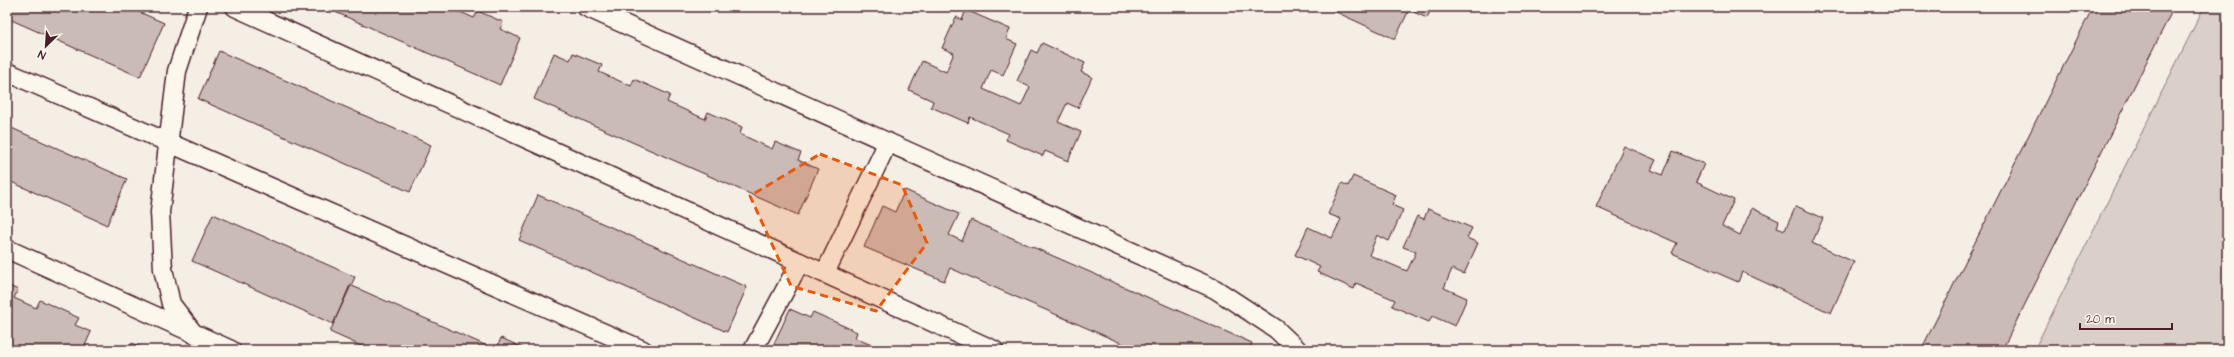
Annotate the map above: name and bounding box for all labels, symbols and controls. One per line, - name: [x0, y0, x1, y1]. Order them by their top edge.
- north arrow: [26, 26, 66, 66]
- text: N: [36, 46, 48, 63]
- scale bar: [2080, 305, 2172, 331]
- text: 20 m: [2086, 311, 2115, 328]

